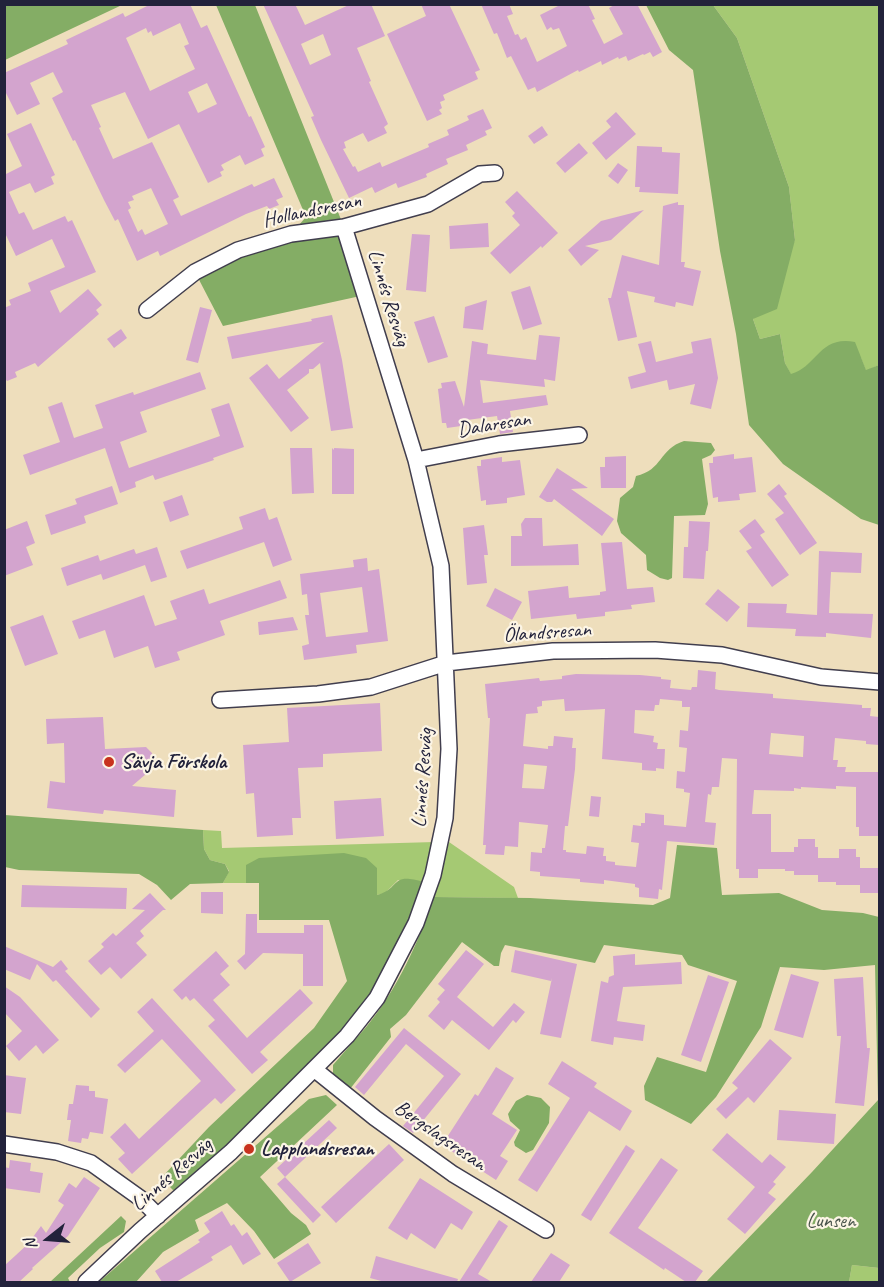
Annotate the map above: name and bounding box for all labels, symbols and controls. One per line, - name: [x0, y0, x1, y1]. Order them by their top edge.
- street label: Hollandsresan: [261, 188, 363, 234]
- street label: Linnés Resväg: [361, 247, 415, 349]
- street label: Dalaresan: [456, 407, 532, 443]
- street label: Ölandsresan: [502, 617, 592, 649]
- street label: Linnés Resväg: [407, 727, 439, 829]
- place label: Sävja Förskola: [121, 749, 226, 775]
- marker: Sävja Förskola: [102, 755, 116, 769]
- street label: Bergslagsresan: [389, 1095, 491, 1177]
- street label: Linnés Resväg: [126, 1133, 218, 1217]
- place label: Lapplandsresan: [261, 1136, 374, 1162]
- marker: Lapplandsresan: [242, 1142, 256, 1156]
- park label: Lunsen: [807, 1208, 855, 1234]
- north arrow: [18, 1209, 78, 1269]
- text: N: [20, 1237, 42, 1252]

